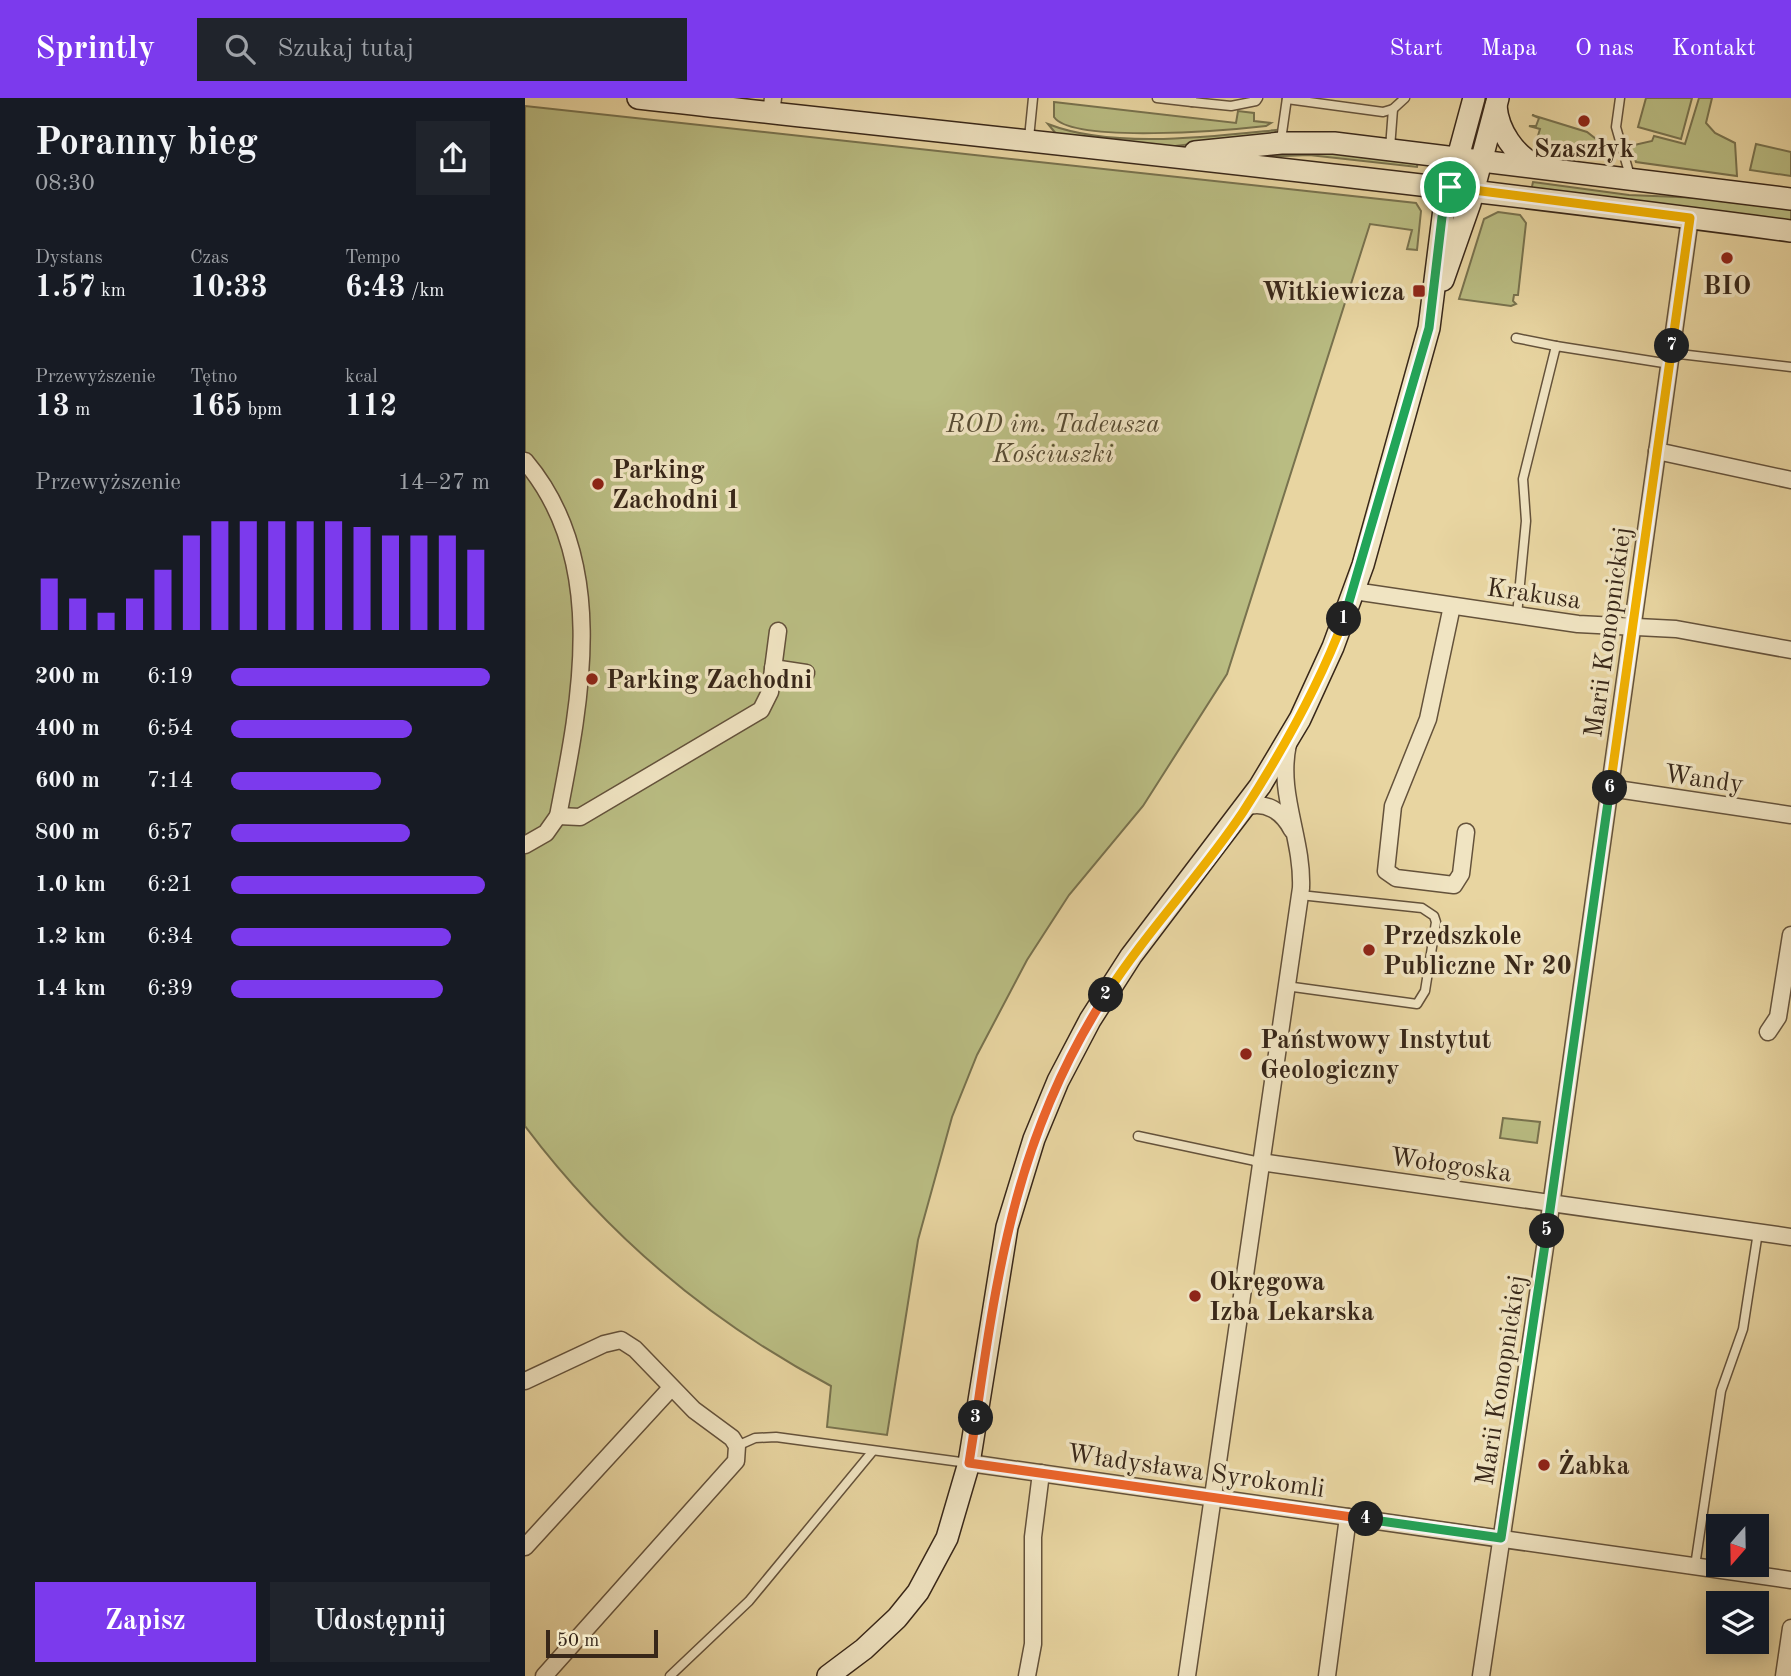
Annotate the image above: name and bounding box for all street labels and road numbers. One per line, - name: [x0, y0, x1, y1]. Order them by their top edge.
- street label: Marii Konopnickiej: [1581, 525, 1637, 739]
- street label: Krakusa: [1485, 576, 1583, 614]
- street label: Wandy: [1662, 762, 1745, 798]
- street label: Wołogoska: [1388, 1145, 1513, 1187]
- street label: Marii Konopnickiej: [1472, 1273, 1531, 1487]
- street label: Władysława Syrokomli: [1065, 1441, 1326, 1503]

